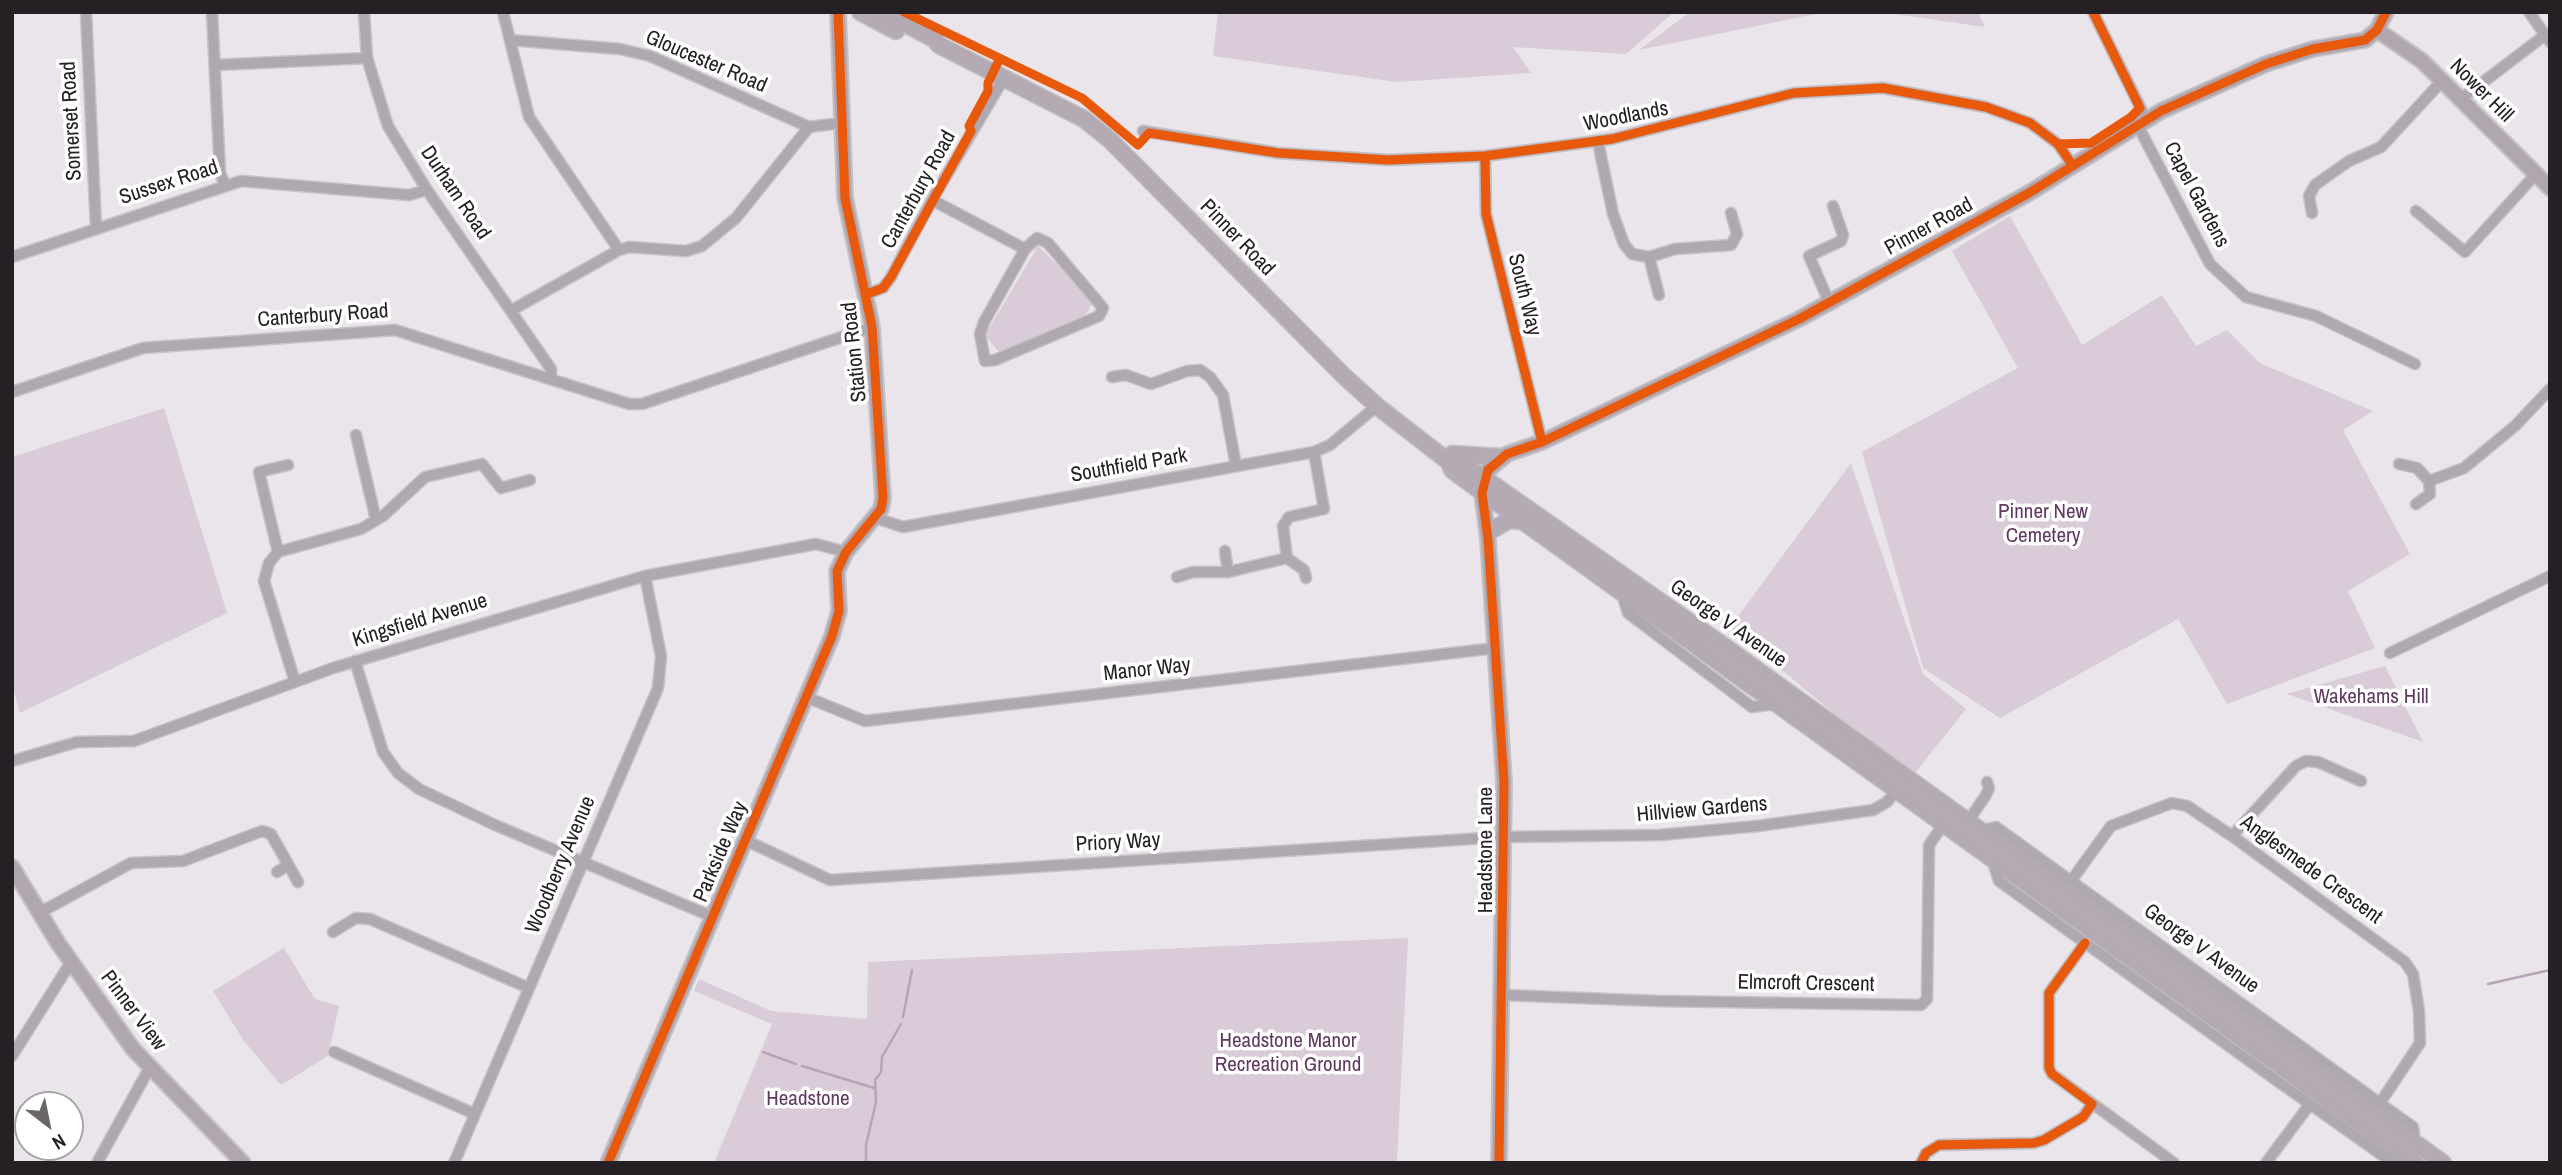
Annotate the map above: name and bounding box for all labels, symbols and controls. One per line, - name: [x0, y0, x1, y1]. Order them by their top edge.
- street label: Gloucester Road: [642, 25, 770, 99]
- street label: Nower Hill: [2444, 54, 2518, 128]
- street label: Somerset Road: [56, 61, 88, 181]
- street label: Woodlands: [1581, 96, 1671, 138]
- street label: Canterbury Road: [876, 127, 962, 253]
- street label: Capel Gardens: [2158, 138, 2234, 252]
- street label: Durham Road: [415, 142, 495, 244]
- street label: Sussex Road: [116, 155, 222, 211]
- street label: Pinner Road: [1881, 193, 1977, 261]
- street label: Pinner Road: [1194, 194, 1280, 282]
- street label: South Way: [1502, 251, 1546, 339]
- street label: Canterbury Road: [257, 299, 389, 333]
- street label: Station Road: [837, 301, 873, 403]
- street label: Southfield Park: [1069, 443, 1189, 489]
- park label: Pinner New Cemetery: [1998, 499, 2088, 549]
- street label: George V Avenue: [1665, 575, 1791, 673]
- street label: Kingsfield Avenue: [350, 589, 490, 653]
- street label: Manor Way: [1102, 653, 1192, 687]
- park label: Wakehams Hill: [2313, 684, 2429, 710]
- street label: Headstone Lane: [1473, 787, 1499, 913]
- street label: Hillview Gardens: [1636, 792, 1768, 828]
- street label: Woodberry Avenue: [521, 793, 601, 937]
- street label: Parkside Way: [689, 798, 753, 906]
- street label: Anglesmede Crescent: [2235, 810, 2387, 930]
- street label: Priory Way: [1075, 828, 1161, 858]
- street label: George V Avenue: [2138, 899, 2264, 999]
- street label: Pinner View: [95, 966, 171, 1056]
- street label: Elmcroft Crescent: [1737, 970, 1875, 998]
- park label: Headstone Manor Recreation Ground: [1215, 1028, 1361, 1078]
- park label: Headstone: [766, 1086, 850, 1112]
- north arrow: [14, 1091, 84, 1161]
- text: N: [47, 1128, 71, 1156]

